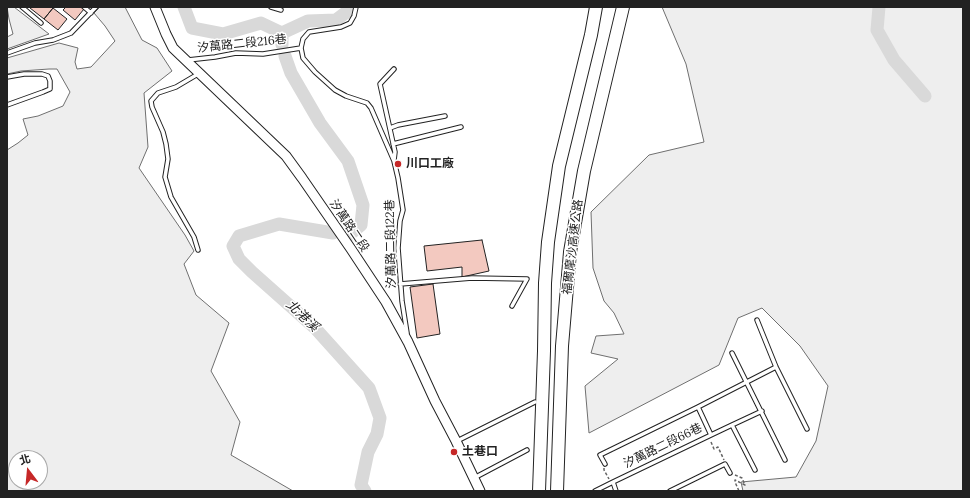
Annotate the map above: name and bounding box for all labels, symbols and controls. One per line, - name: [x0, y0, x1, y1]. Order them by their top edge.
- street label: 汐萬路二段216巷: [197, 32, 287, 56]
- place label: 川口工廠: [406, 157, 454, 171]
- marker: 川口工廠: [393, 159, 403, 169]
- street label: 汐萬路二段: [326, 197, 372, 255]
- street label: 福爾摩沙高速公路: [560, 198, 586, 296]
- street label: 汐萬路二段122巷: [383, 199, 399, 289]
- water label: 北港溪: [282, 297, 322, 335]
- street label: 汐萬路二段66巷: [621, 421, 705, 471]
- place label: 土巷口: [462, 445, 498, 459]
- marker: 土巷口: [449, 447, 459, 457]
- north arrow: [8, 450, 48, 490]
- text: 北: [18, 451, 32, 468]

